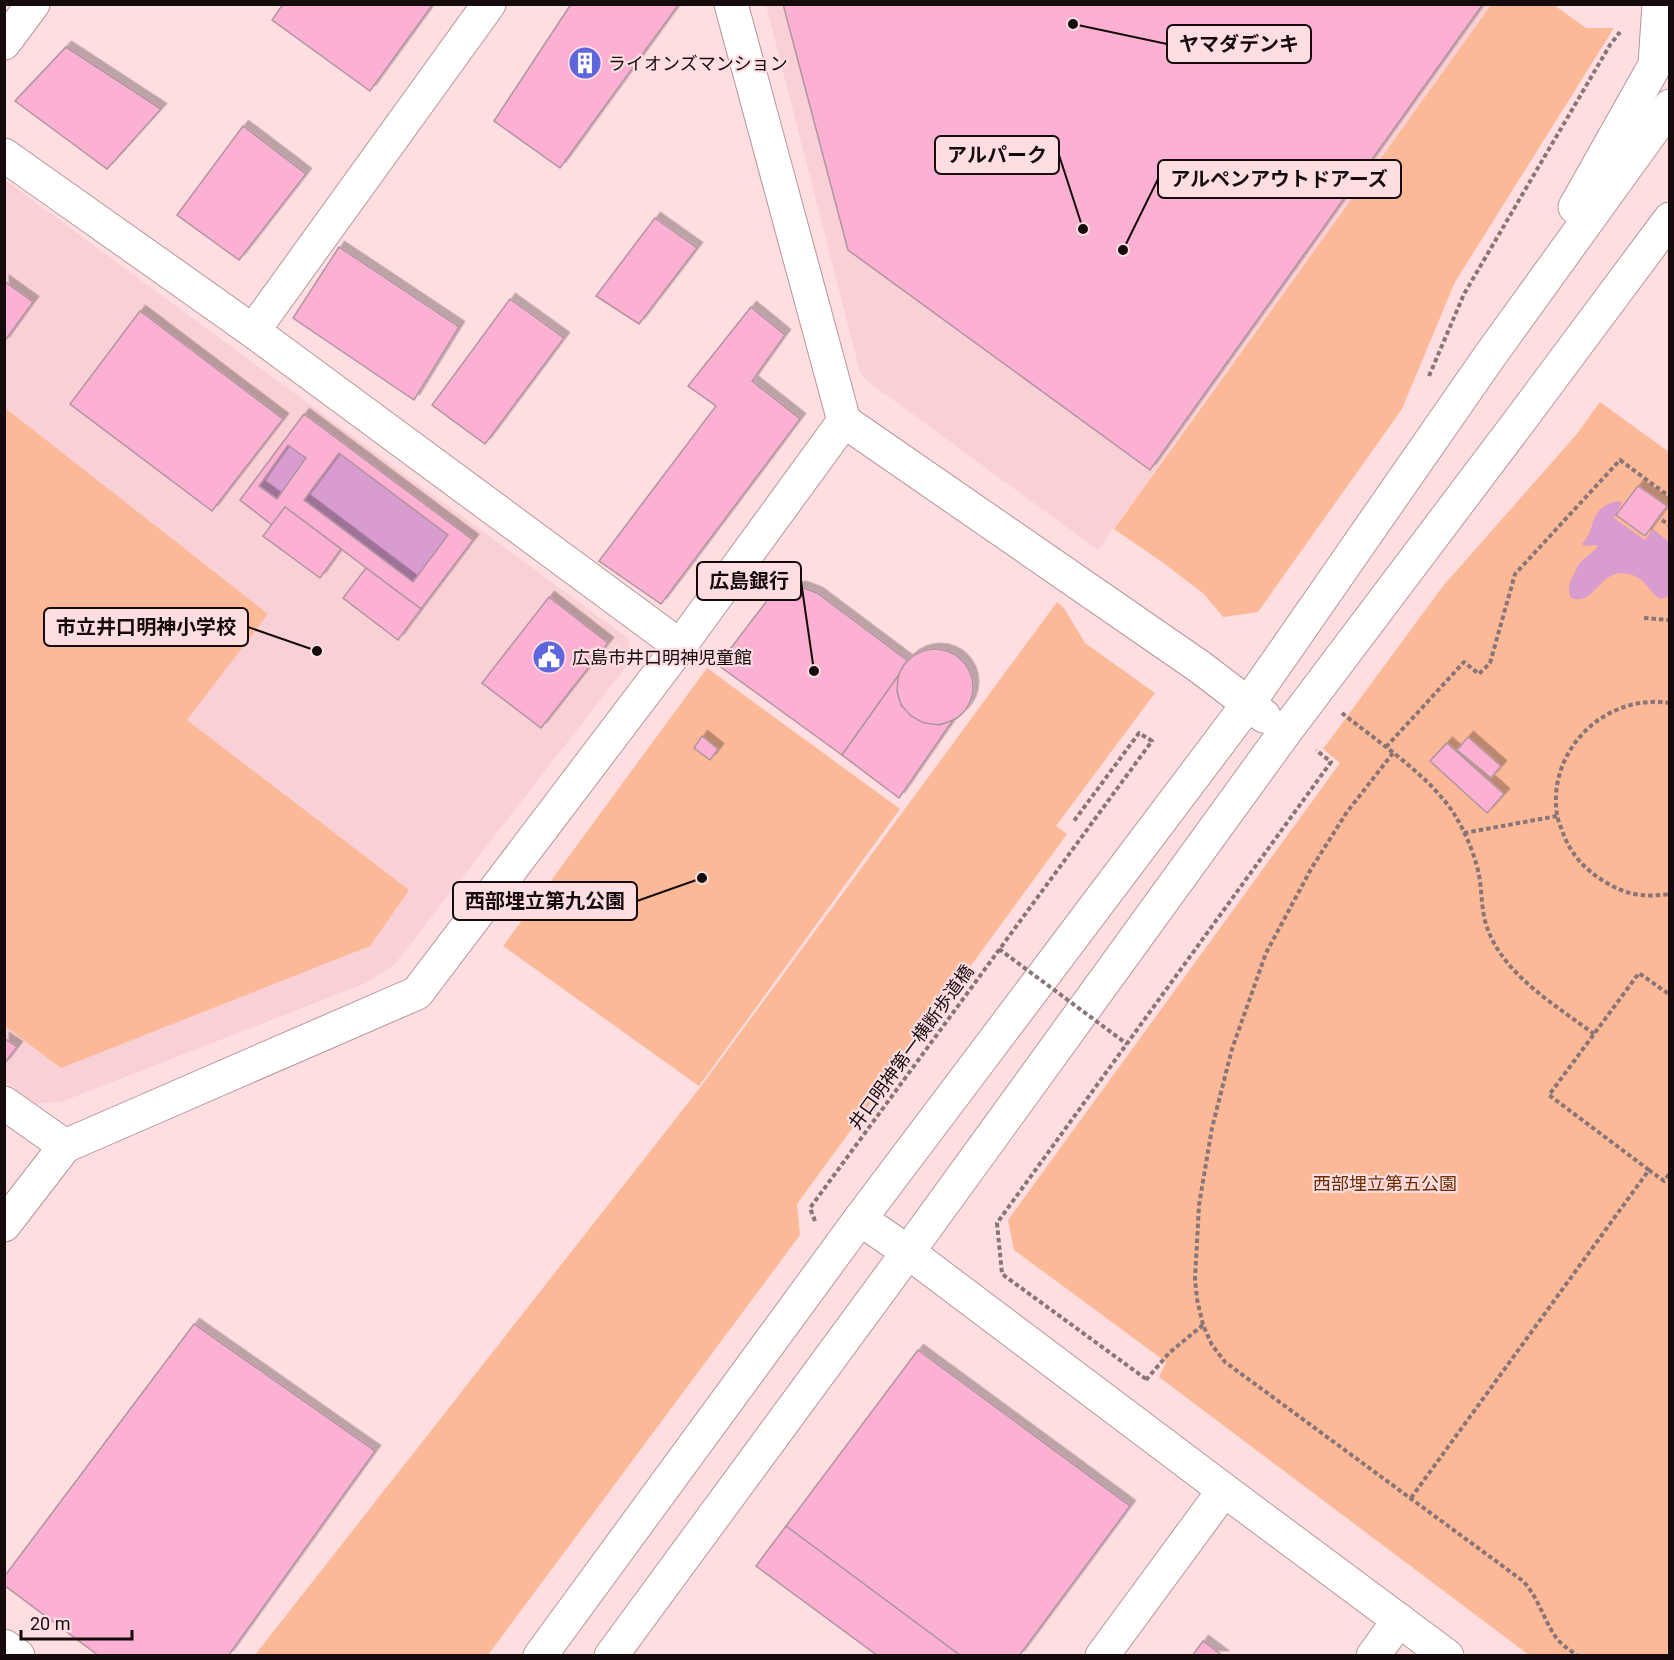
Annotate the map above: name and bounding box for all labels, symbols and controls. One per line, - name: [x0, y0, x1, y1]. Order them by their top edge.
- callout: ヤマダデンキ: [1167, 25, 1311, 63]
- text: ヤマダデンキ: [1179, 32, 1299, 56]
- building icon: ライオンズマンション: [567, 45, 603, 81]
- place label: ライオンズマンション: [608, 53, 788, 74]
- callout: アルパーク: [935, 136, 1059, 174]
- text: アルパーク: [947, 143, 1047, 167]
- callout: アルペンアウトドアーズ: [1158, 160, 1401, 198]
- text: アルペンアウトドアーズ: [1170, 167, 1388, 191]
- callout: 広島銀行: [697, 562, 801, 600]
- text: 広島銀行: [709, 569, 789, 593]
- callout: 市立井口明神小学校: [44, 608, 248, 646]
- text: 市立井口明神小学校: [56, 615, 236, 639]
- public building icon: 広島市井口明神児童館: [531, 639, 567, 675]
- place label: 広島市井口明神児童館: [572, 647, 752, 668]
- callout: 西部埋立第九公園: [453, 882, 637, 920]
- text: 西部埋立第九公園: [465, 889, 625, 913]
- street label: 井口明神第一横断歩道橋: [844, 961, 978, 1133]
- park label: 西部埋立第五公園: [1313, 1173, 1457, 1194]
- scale bar: [21, 1603, 132, 1641]
- text: 20 m: [30, 1613, 70, 1634]

